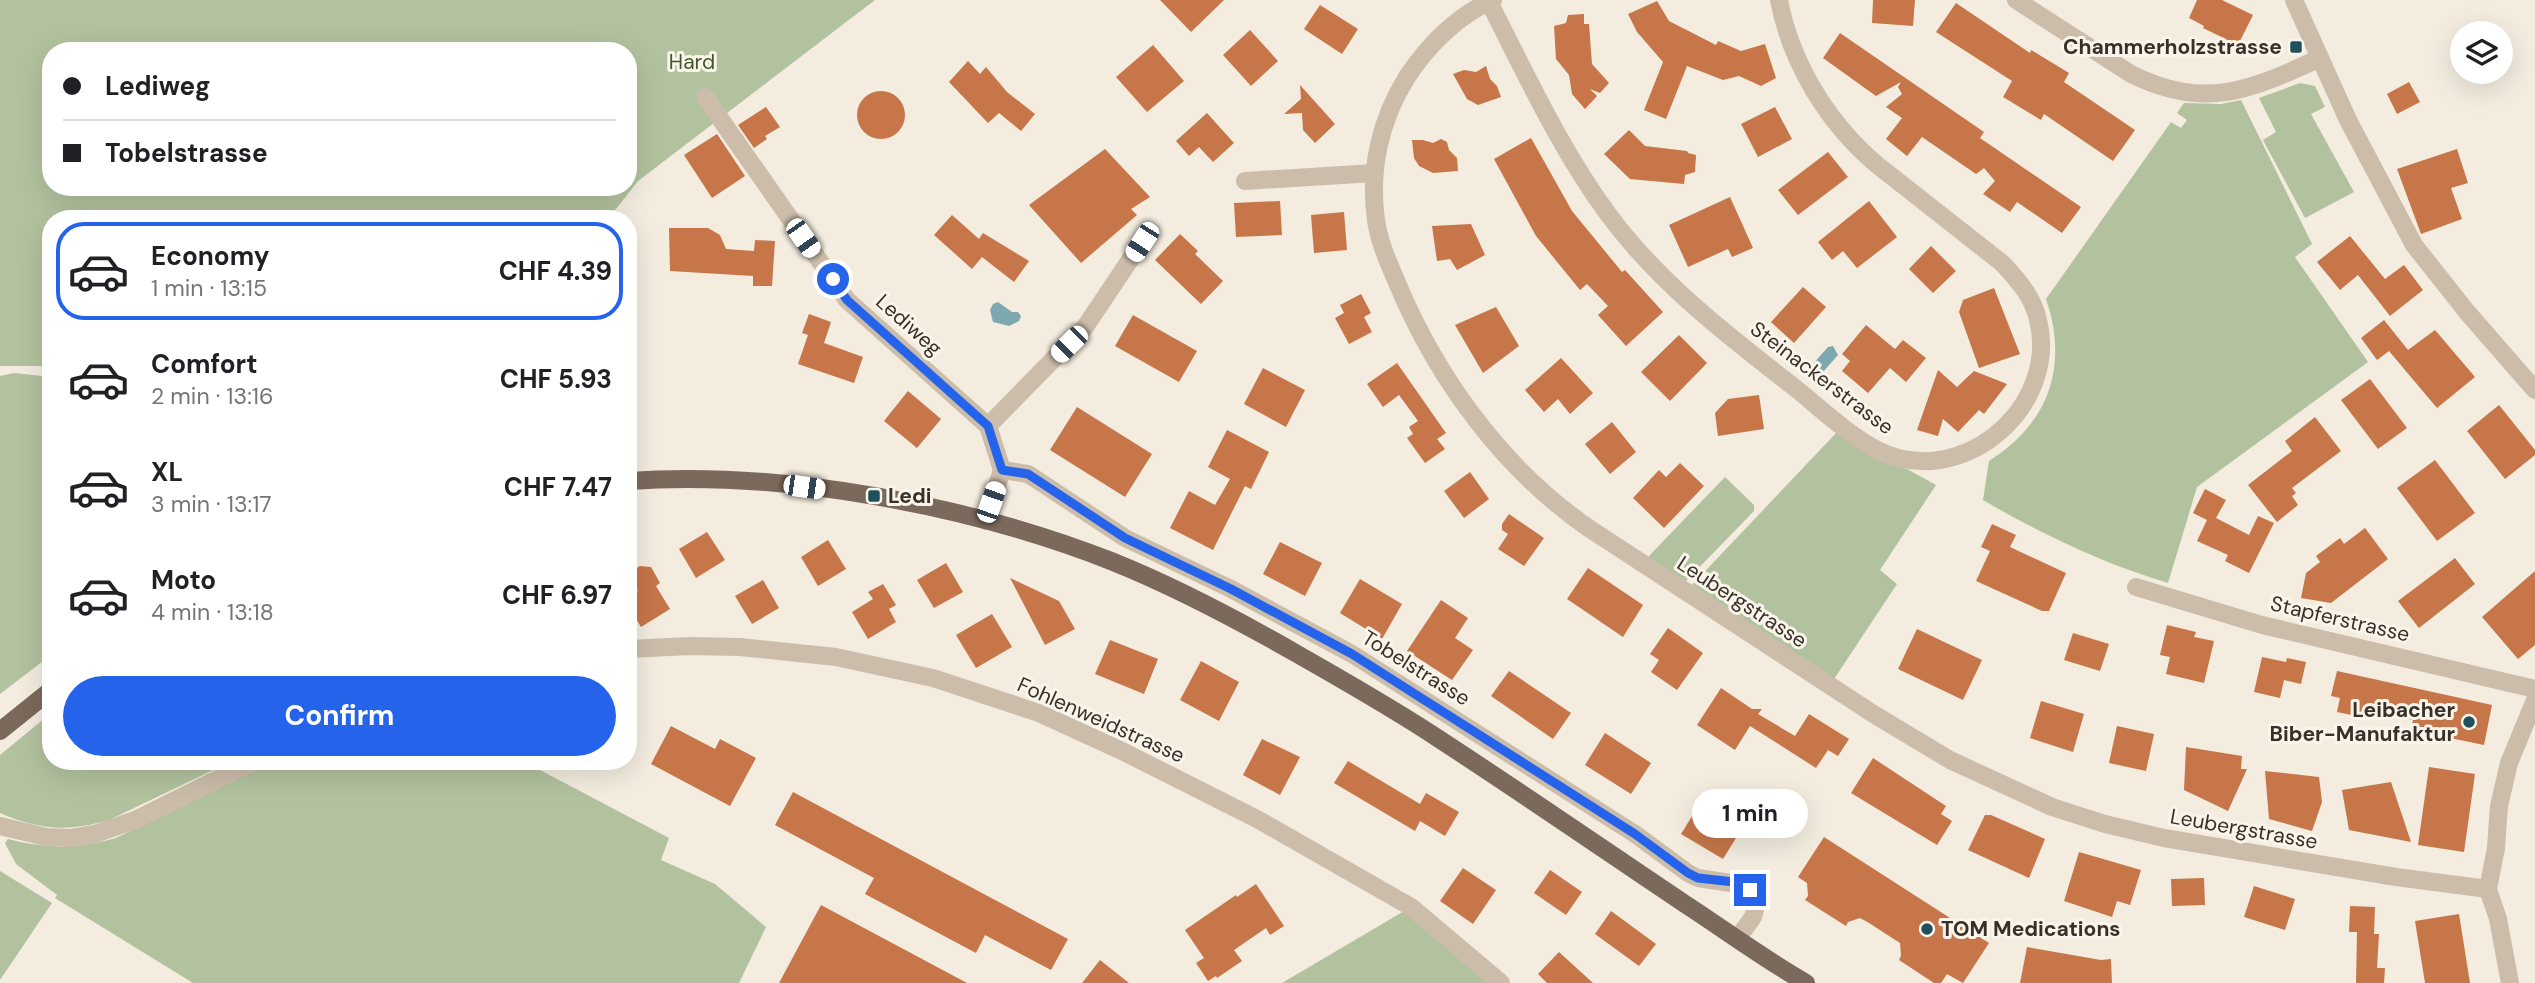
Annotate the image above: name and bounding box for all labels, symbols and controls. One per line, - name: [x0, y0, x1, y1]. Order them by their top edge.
- map controls: [2450, 21, 2513, 84]
- button: layers: [2450, 21, 2513, 84]
- place label: Chammerholzstrasse: [2063, 33, 2282, 61]
- marker: Chammerholzstrasse: [2288, 39, 2304, 55]
- park label: Hard: [669, 48, 715, 76]
- text: Lediweg: [105, 69, 210, 103]
- text: Tobelstrasse: [105, 136, 268, 170]
- car: [783, 215, 824, 261]
- car: [1122, 219, 1163, 265]
- text: Economy: [151, 239, 269, 273]
- icon: car: [67, 240, 130, 303]
- text: CHF 4.39: [499, 254, 612, 288]
- route start: [817, 263, 849, 295]
- text: 1 min · 13:15: [151, 273, 267, 303]
- street label: Lediweg: [870, 288, 948, 362]
- street label: Steinackerstrasse: [1745, 315, 1899, 441]
- car: [1047, 322, 1092, 366]
- text: Comfort: [151, 347, 257, 381]
- icon: car: [67, 348, 130, 411]
- text: CHF 5.93: [500, 362, 612, 396]
- text: 2 min · 13:16: [151, 381, 273, 411]
- text: XL: [151, 455, 183, 489]
- icon: car: [67, 456, 130, 519]
- text: CHF 7.47: [504, 470, 612, 504]
- car: [782, 474, 827, 500]
- car: [975, 479, 1008, 525]
- place label: Ledi: [888, 482, 931, 510]
- marker: Ledi: [866, 488, 882, 504]
- text: 3 min · 13:17: [151, 489, 272, 519]
- street label: Leubergstrasse: [1672, 550, 1812, 654]
- text: Moto: [151, 563, 216, 597]
- icon: car: [67, 564, 130, 627]
- text: CHF 6.97: [502, 578, 612, 612]
- street label: Stapferstrasse: [2268, 589, 2412, 649]
- text: 4 min · 13:18: [151, 597, 274, 627]
- street label: Tobelstrasse: [1357, 624, 1475, 712]
- street label: Fohlenweidstrasse: [1013, 671, 1189, 769]
- button: Confirm: [63, 676, 616, 756]
- place label: Leibacher Biber-Manufaktur: [2270, 696, 2455, 748]
- marker: Leibacher Biber-Manufaktur: [2461, 714, 2477, 730]
- callout: 1 min: [1692, 788, 1808, 838]
- text: 1 min: [1722, 798, 1778, 828]
- street label: Leubergstrasse: [2168, 802, 2320, 856]
- route end: [1734, 874, 1766, 906]
- place label: TOM Medications: [1941, 915, 2121, 943]
- marker: TOM Medications: [1919, 921, 1935, 937]

